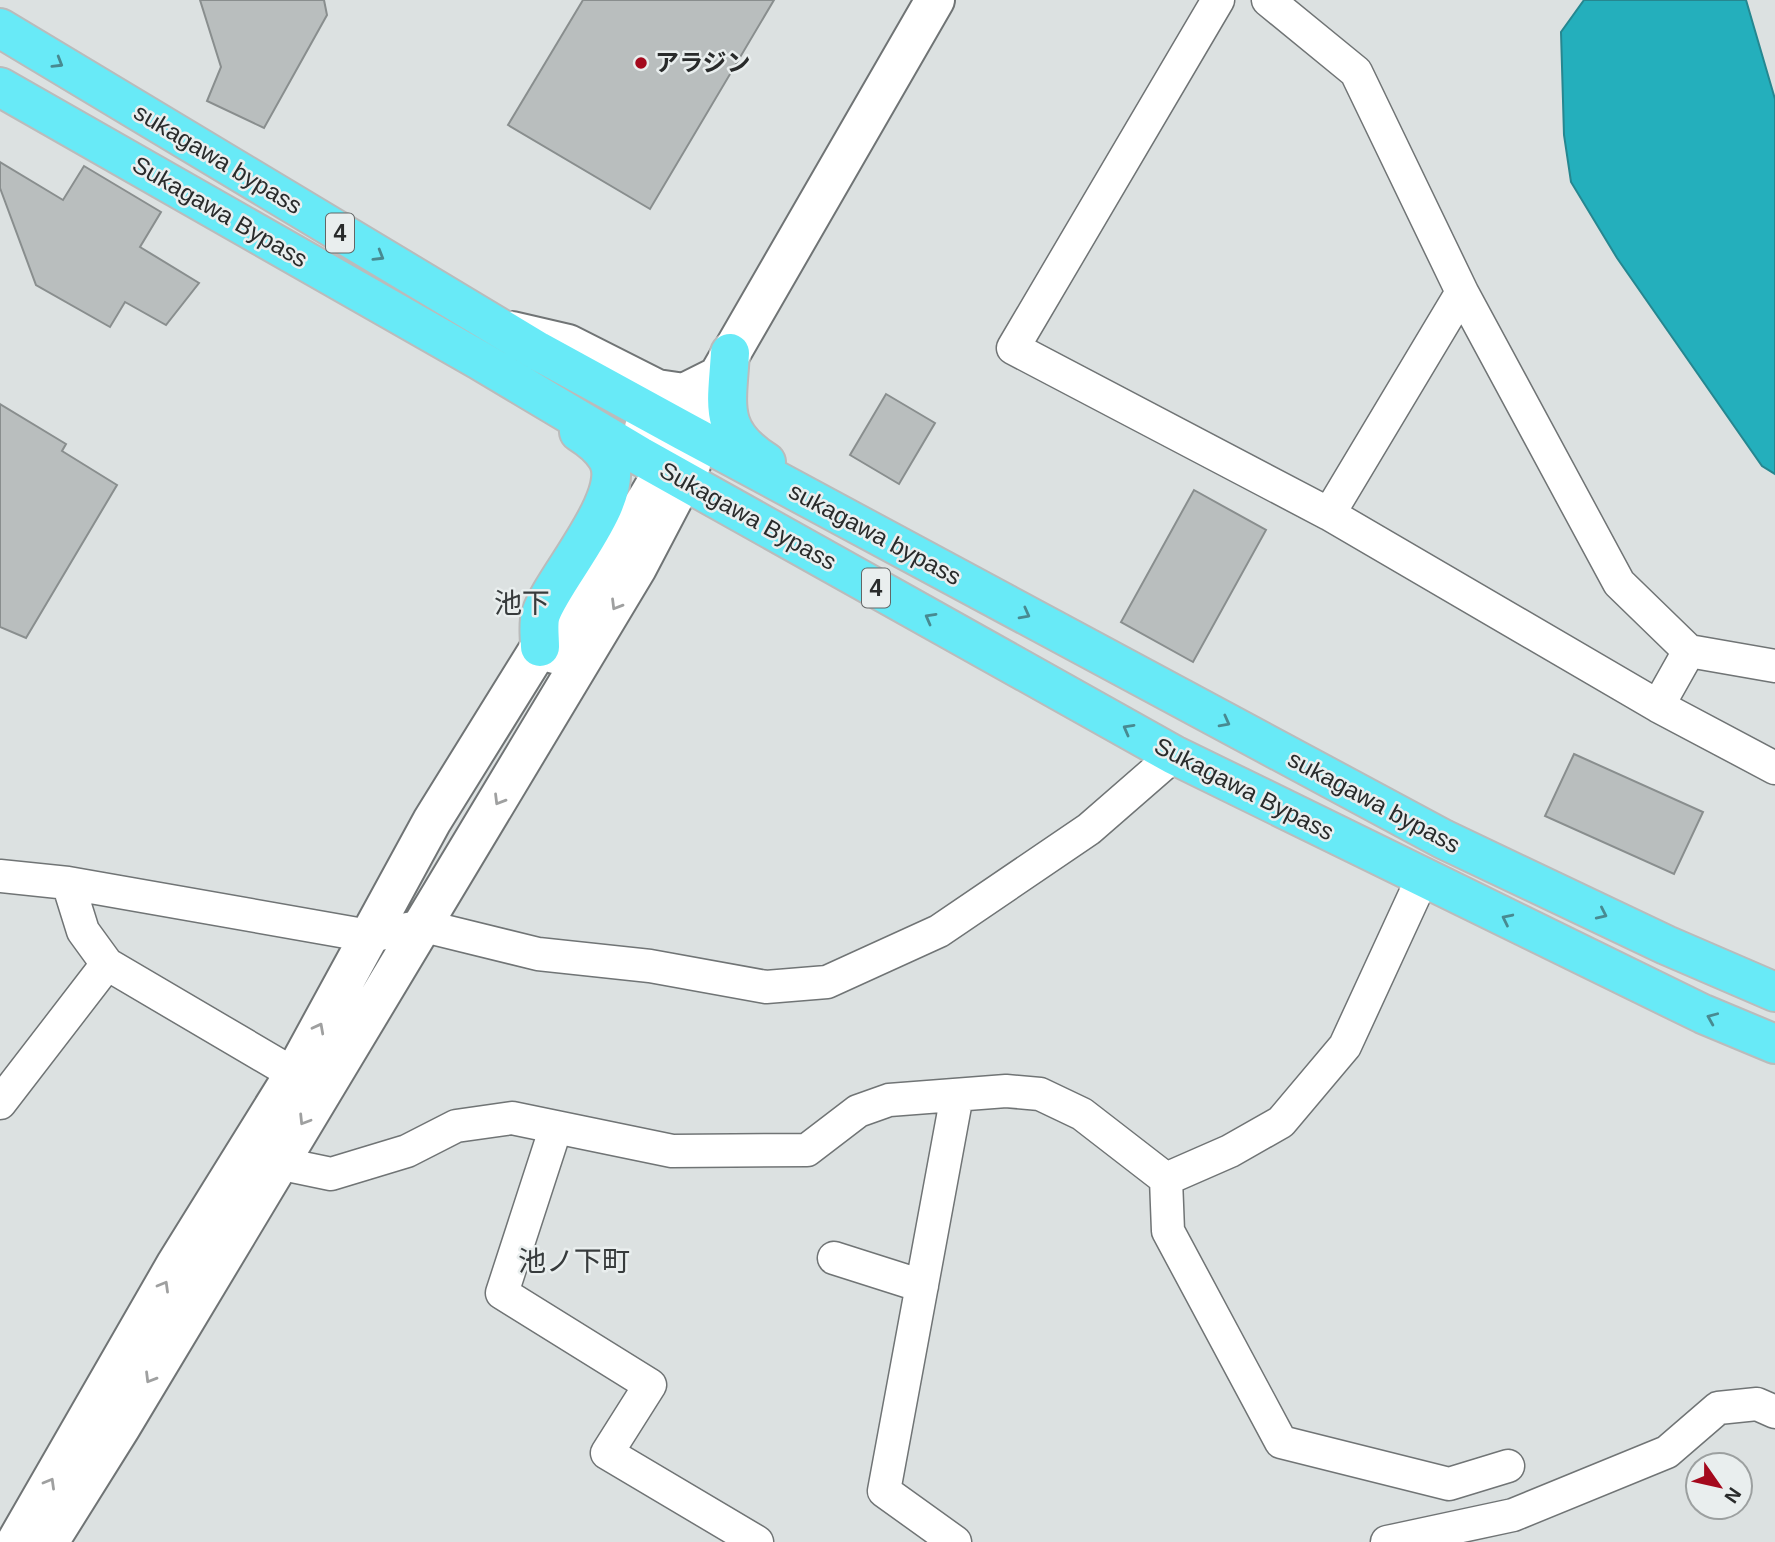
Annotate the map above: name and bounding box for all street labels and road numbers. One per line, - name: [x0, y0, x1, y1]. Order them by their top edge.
- street label: sukagawa bypass: [130, 98, 307, 219]
- street label: Sukagawa Bypass: [128, 151, 312, 273]
- road number: 4: [326, 214, 354, 252]
- street label: Sukagawa Bypass: [655, 456, 841, 575]
- street label: sukagawa bypass: [785, 477, 966, 590]
- road number: 4: [862, 568, 890, 608]
- street label: Sukagawa Bypass: [1150, 732, 1338, 845]
- street label: sukagawa bypass: [1284, 745, 1465, 858]

